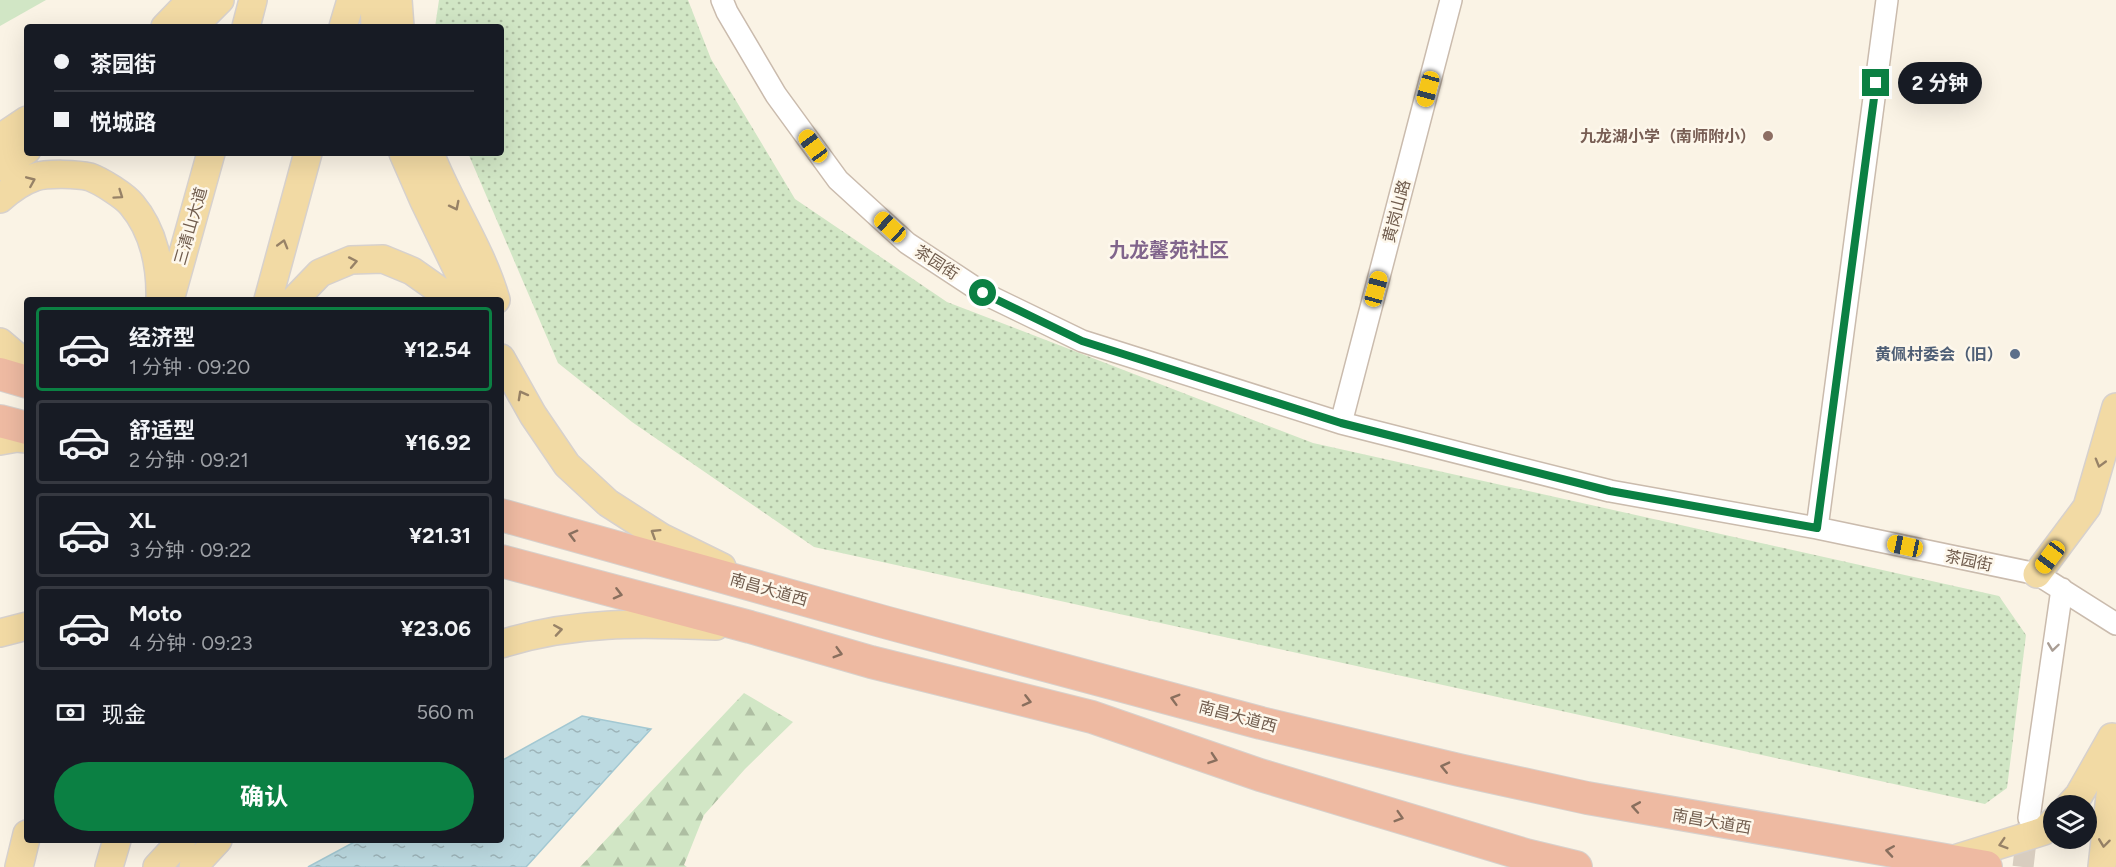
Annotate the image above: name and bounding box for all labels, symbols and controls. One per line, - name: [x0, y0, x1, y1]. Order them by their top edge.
- text: 茶园街: [90, 51, 156, 78]
- callout: 2 分钟: [1897, 62, 1981, 104]
- car: [1415, 69, 1441, 109]
- route end: [1862, 69, 1889, 96]
- text: 2 分钟: [1912, 71, 1968, 95]
- text: 悦城路: [90, 109, 156, 136]
- car: [795, 126, 831, 166]
- place label: 九龙湖小学（南师附小）: [1580, 127, 1756, 146]
- marker: 九龙湖小学（南师附小）: [1761, 129, 1775, 143]
- one-way arrow: [24, 176, 35, 188]
- street label: 黄岗山路: [1379, 178, 1414, 245]
- street label: 三清山大道: [170, 185, 211, 267]
- one-way arrow: [113, 188, 124, 199]
- one-way arrow: [448, 199, 459, 210]
- car: [871, 208, 909, 246]
- district label: 九龙馨苑社区: [1109, 238, 1229, 262]
- one-way arrow: [276, 239, 288, 250]
- street label: 茶园街: [911, 241, 962, 283]
- one-way arrow: [348, 256, 358, 269]
- car: [1363, 269, 1389, 309]
- route start: [969, 279, 996, 306]
- icon: car: [57, 322, 111, 376]
- text: 经济型: [129, 324, 195, 351]
- text: ¥12.54: [404, 336, 471, 363]
- place label: 黄佩村委会（旧）: [1875, 345, 2003, 364]
- marker: 黄佩村委会（旧）: [2008, 347, 2022, 361]
- text: 1 分钟 · 09:20: [129, 355, 250, 379]
- one-way arrow: [517, 391, 529, 402]
- icon: car: [57, 415, 111, 469]
- text: 舒适型: [129, 417, 195, 444]
- text: ¥16.92: [405, 429, 471, 456]
- text: 2 分钟 · 09:21: [129, 448, 249, 472]
- one-way arrow: [2095, 458, 2107, 468]
- text: XL: [129, 507, 156, 534]
- icon: car: [57, 508, 111, 562]
- text: ¥21.31: [409, 522, 471, 549]
- one-way arrow: [651, 529, 661, 541]
- one-way arrow: [568, 530, 579, 542]
- car: [1886, 533, 1924, 559]
- car: [2032, 537, 2068, 577]
- text: 3 分钟 · 09:22: [129, 538, 251, 562]
- street label: 茶园街: [1943, 546, 1994, 575]
- street label: 南昌大道西: [728, 569, 810, 610]
- one-way arrow: [613, 586, 623, 599]
- text: Moto: [129, 600, 182, 627]
- icon: car: [57, 601, 111, 655]
- text: ¥23.06: [400, 615, 471, 642]
- one-way arrow: [552, 624, 562, 637]
- text: 4 分钟 · 09:23: [129, 631, 253, 655]
- one-way arrow: [2048, 643, 2060, 652]
- one-way arrow: [832, 646, 843, 658]
- one-way arrow: [1022, 694, 1032, 707]
- one-way arrow: [1170, 694, 1181, 706]
- icon: cash: [54, 696, 87, 729]
- street label: 南昌大道西: [1197, 697, 1279, 736]
- text: 560 m: [416, 700, 474, 724]
- text: 现金: [102, 701, 146, 728]
- one-way arrow: [1207, 751, 1218, 764]
- one-way arrow: [1441, 761, 1451, 774]
- button: 确认: [54, 762, 474, 831]
- map controls: [2043, 795, 2097, 849]
- button: layers: [2043, 795, 2097, 849]
- one-way arrow: [1631, 801, 1641, 814]
- street label: 南昌大道西: [1671, 805, 1753, 838]
- one-way arrow: [1393, 810, 1404, 822]
- one-way arrow: [1998, 837, 2009, 849]
- one-way arrow: [2098, 838, 2111, 847]
- one-way arrow: [1886, 845, 1896, 858]

